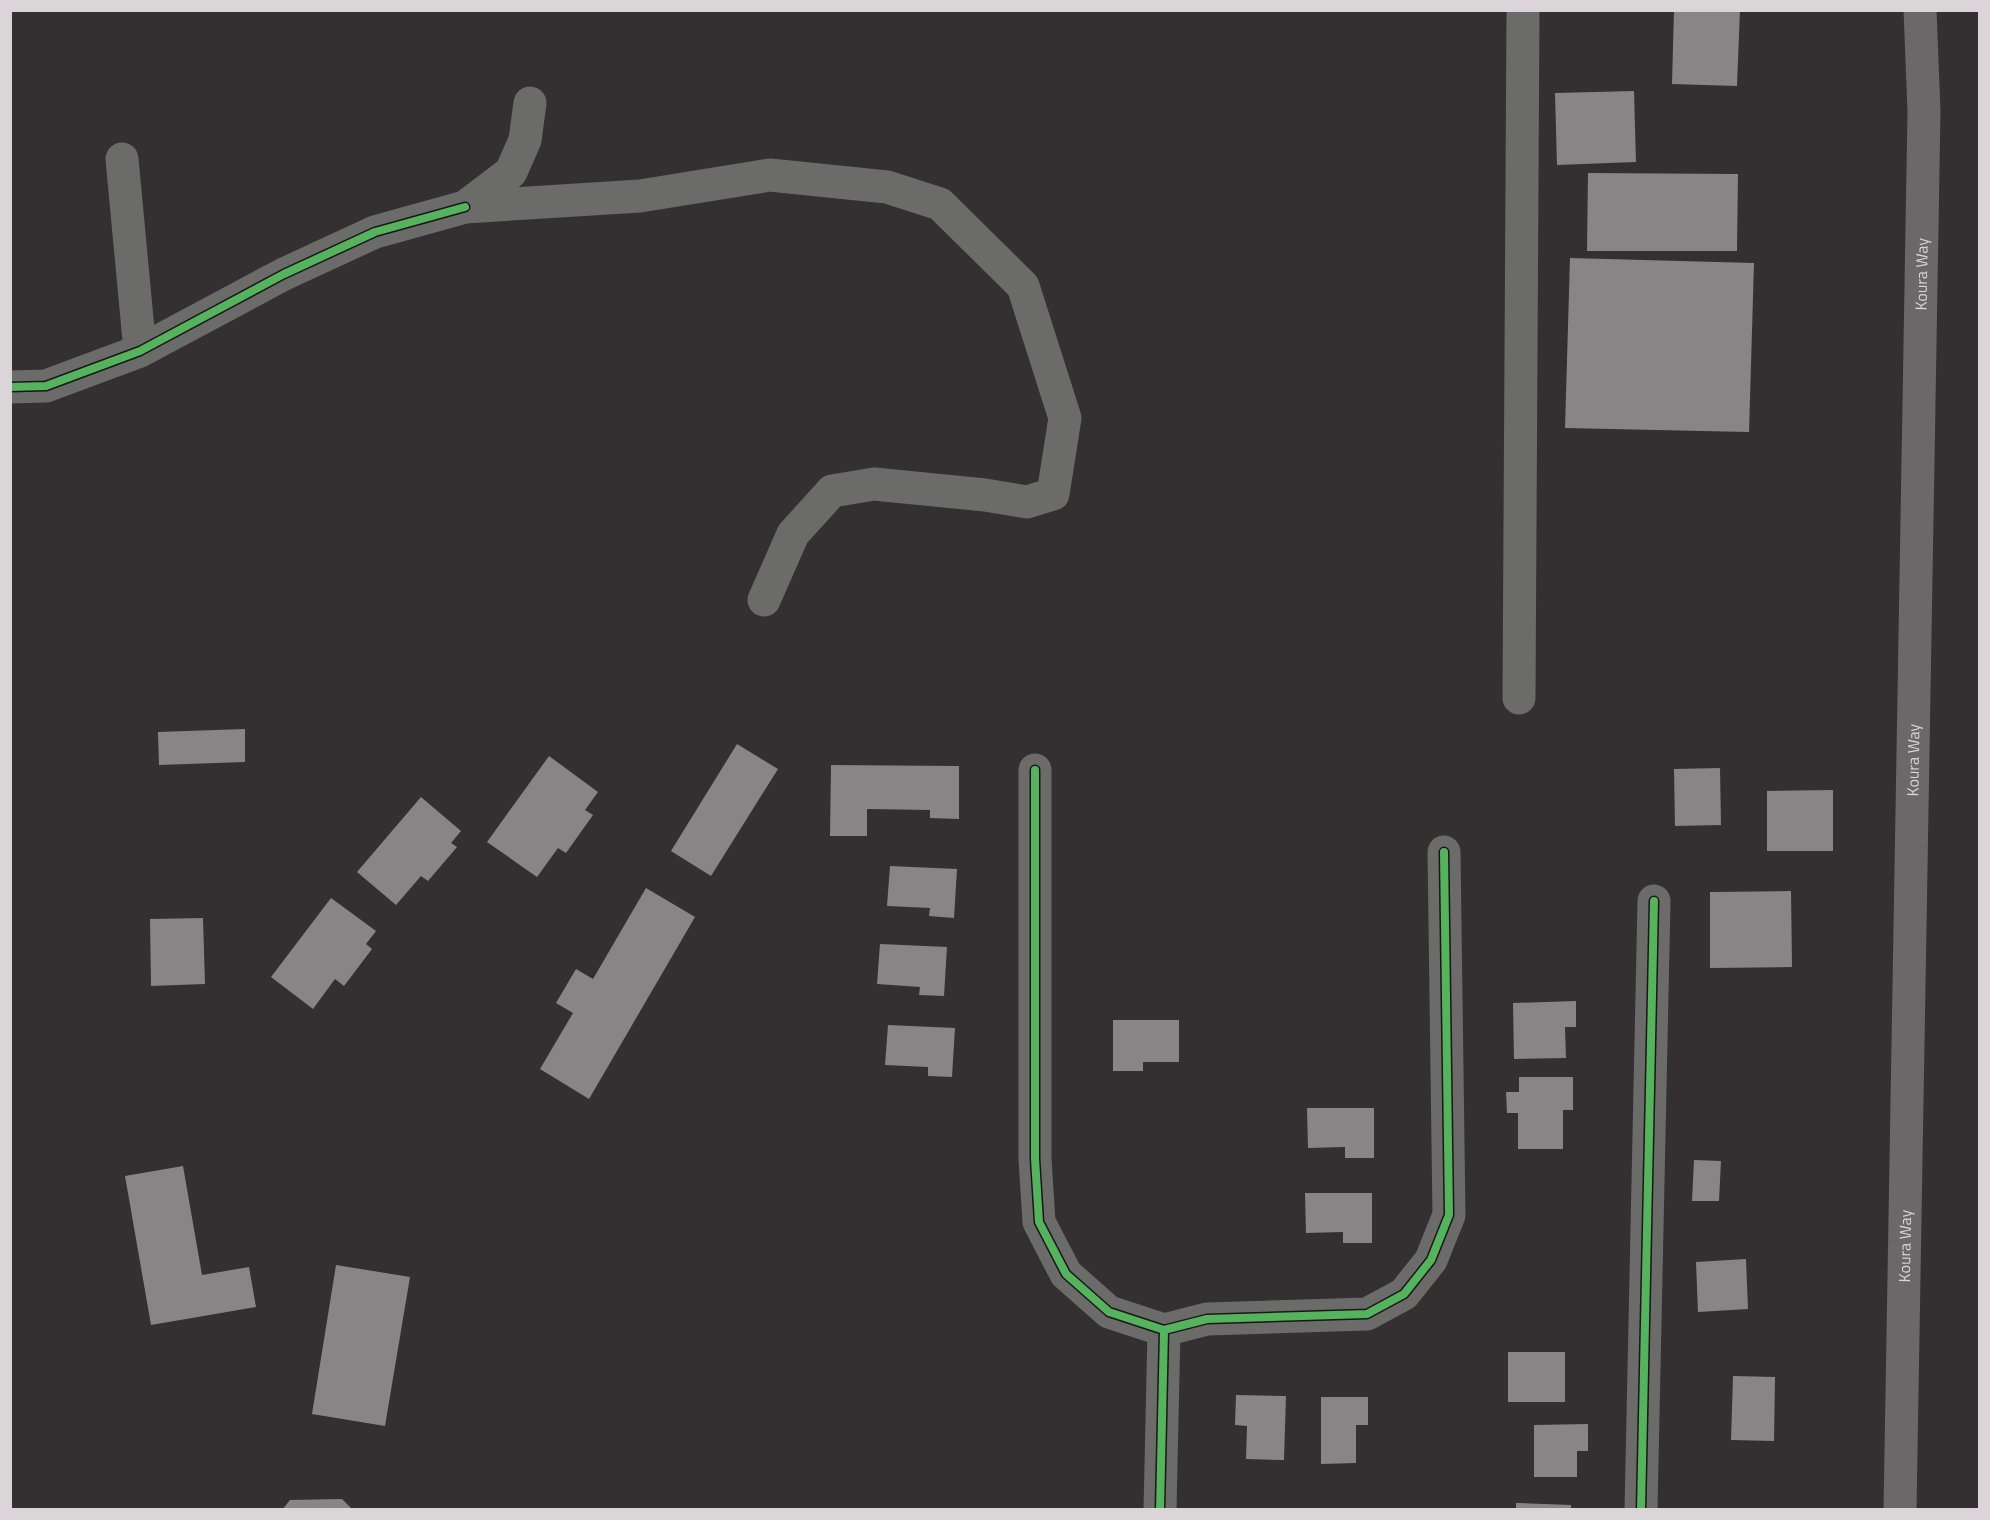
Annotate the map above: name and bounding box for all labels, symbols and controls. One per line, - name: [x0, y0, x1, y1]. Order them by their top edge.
- street label: Koura Way: [1909, 237, 1934, 311]
- street label: Koura Way: [1900, 723, 1925, 797]
- street label: Koura Way: [1892, 1209, 1917, 1283]

